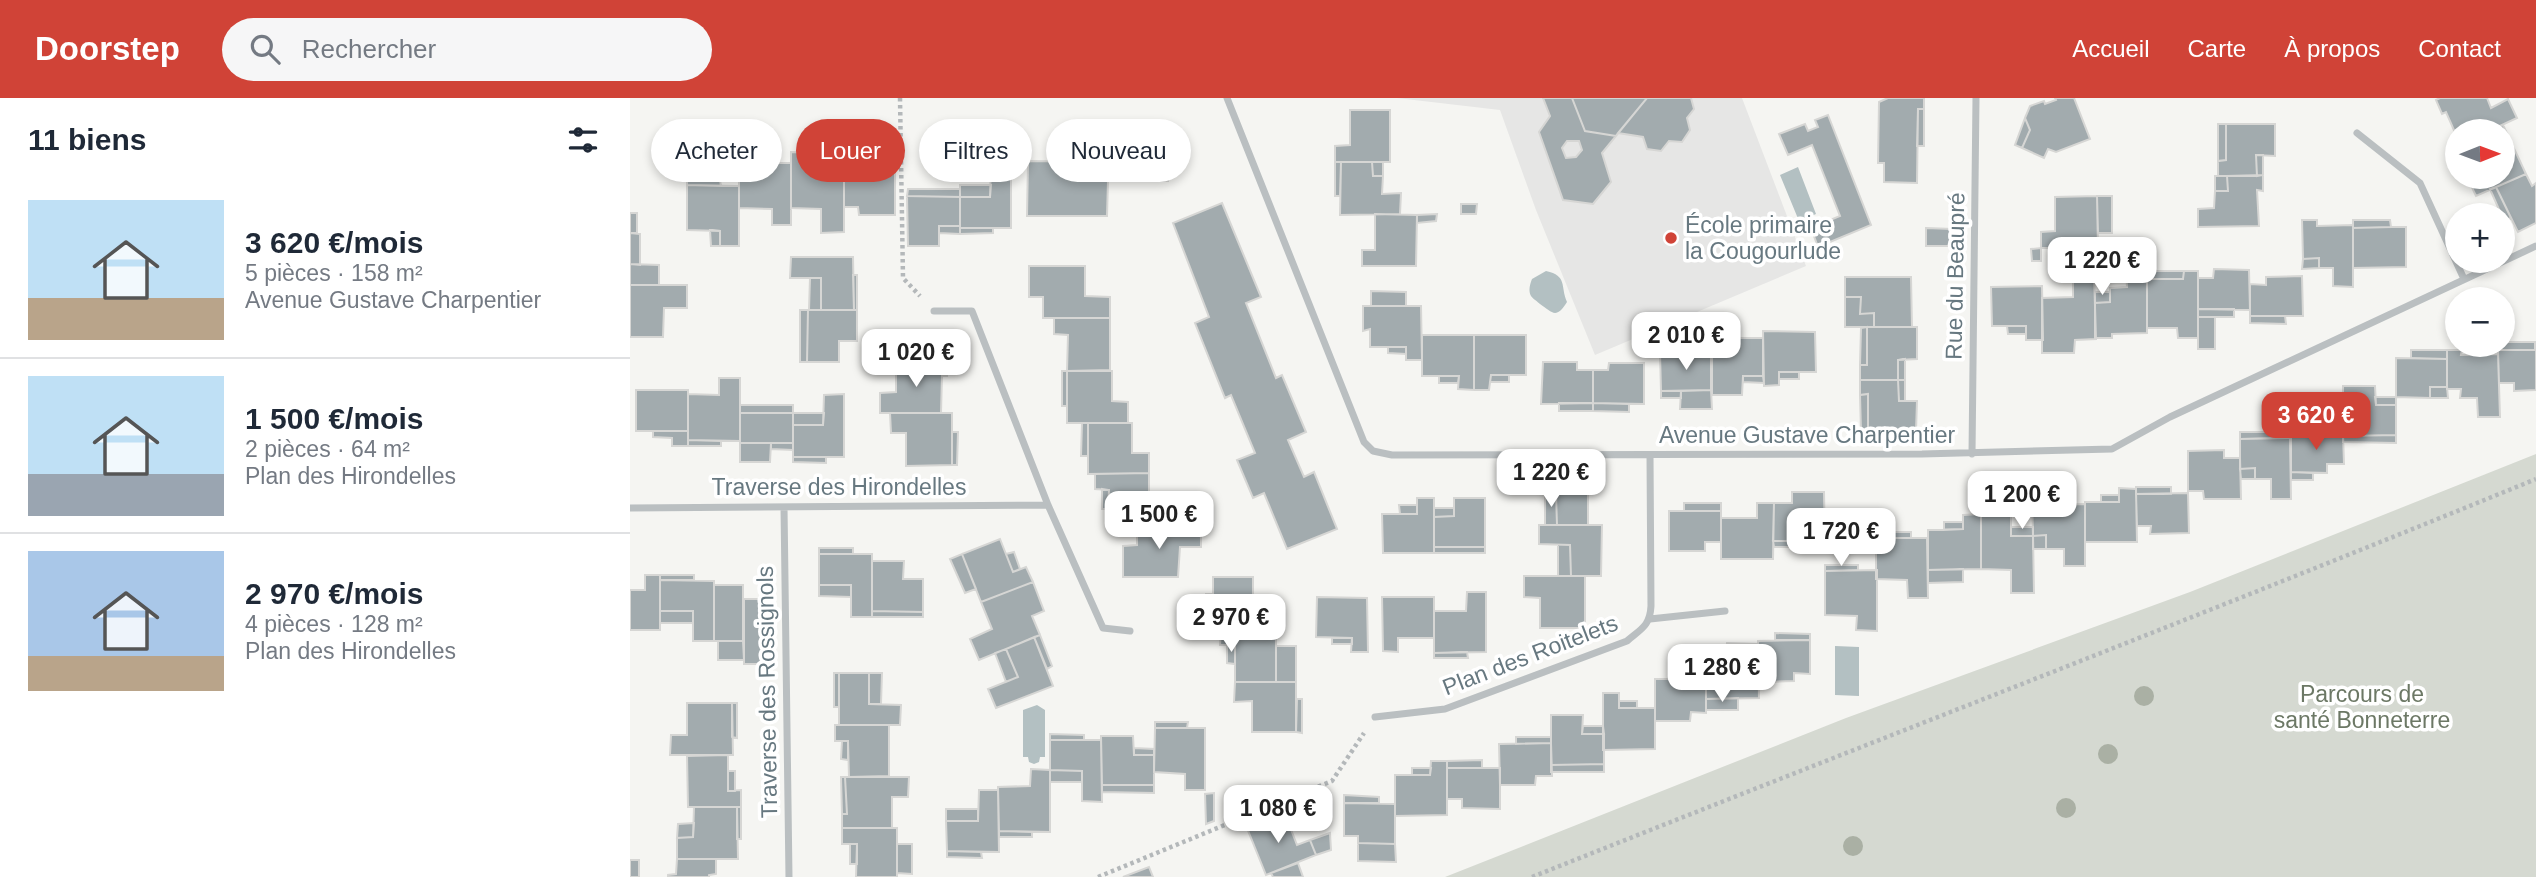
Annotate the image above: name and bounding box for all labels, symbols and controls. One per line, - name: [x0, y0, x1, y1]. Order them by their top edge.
- search box: [222, 18, 712, 81]
- text: Doorstep: [35, 30, 180, 67]
- icon: search: [246, 30, 284, 68]
- text: Rechercher: [302, 34, 436, 64]
- text: Accueil: [2072, 35, 2150, 62]
- text: Carte: [2188, 35, 2246, 62]
- text: À propos: [2284, 35, 2380, 62]
- text: Contact: [2418, 35, 2501, 62]
- chip: Acheter: [651, 119, 782, 182]
- chip: Louer: [796, 119, 905, 182]
- chip: Filtres: [919, 119, 1032, 182]
- chip: Nouveau: [1046, 119, 1191, 182]
- north arrow: [2445, 119, 2515, 189]
- map controls: [2445, 119, 2515, 357]
- icon: filters: [564, 121, 602, 159]
- text: 11 biens: [28, 123, 146, 156]
- street label: Rue du Beaupré: [1941, 192, 1969, 360]
- button: +: [2445, 203, 2515, 273]
- place label: École primaire la Cougourlude: [1685, 212, 1841, 264]
- text: 3 620 €/mois: [245, 226, 423, 259]
- icon: home: [84, 228, 168, 312]
- marker: École primaire la Cougourlude: [1663, 230, 1679, 246]
- pin: 1 220 €: [2037, 238, 2167, 297]
- text: 1 220 €: [2064, 247, 2140, 273]
- text: 5 pièces · 158 m²: [245, 260, 423, 286]
- text: Avenue Gustave Charpentier: [245, 287, 541, 313]
- button: −: [2445, 287, 2515, 357]
- pin: 2 010 €: [1621, 313, 1751, 372]
- text: 2 010 €: [1648, 322, 1724, 348]
- pin: 1 020 €: [851, 330, 981, 389]
- text: 1 020 €: [878, 339, 954, 365]
- pin: 3 620 €: [2251, 392, 2381, 452]
- text: 1 500 €/mois: [245, 402, 423, 435]
- text: 3 620 €: [2278, 402, 2354, 428]
- icon: home: [84, 404, 168, 488]
- street label: Avenue Gustave Charpentier: [1659, 422, 1955, 448]
- text: 2 pièces · 64 m²: [245, 436, 410, 462]
- pin: 1 220 €: [1486, 450, 1616, 509]
- text: 1 220 €: [1513, 459, 1589, 485]
- text: Plan des Hirondelles: [245, 463, 456, 489]
- pin: 1 200 €: [1957, 472, 2087, 531]
- street label: Traverse des Hirondelles: [712, 474, 966, 500]
- text: 1 200 €: [1984, 481, 2060, 507]
- pin: 1 500 €: [1094, 491, 1224, 551]
- text: 1 500 €: [1121, 501, 1197, 527]
- pin: 1 720 €: [1776, 508, 1906, 568]
- text: 1 720 €: [1803, 518, 1879, 544]
- street label: Traverse des Rossignols: [752, 566, 782, 818]
- text: 2 970 €/mois: [245, 577, 423, 610]
- icon: home: [84, 579, 168, 663]
- pin: 2 970 €: [1166, 594, 1296, 654]
- text: 2 970 €: [1193, 604, 1269, 630]
- street label: Plan des Roitelets: [1439, 610, 1621, 700]
- text: 4 pièces · 128 m²: [245, 611, 423, 637]
- text: Plan des Hirondelles: [245, 638, 456, 664]
- pin: 1 280 €: [1657, 644, 1787, 704]
- text: 1 280 €: [1684, 654, 1760, 680]
- park label: Parcours de santé Bonneterre: [2274, 681, 2450, 733]
- pin: 1 080 €: [1213, 786, 1343, 845]
- text: 1 080 €: [1240, 795, 1316, 821]

